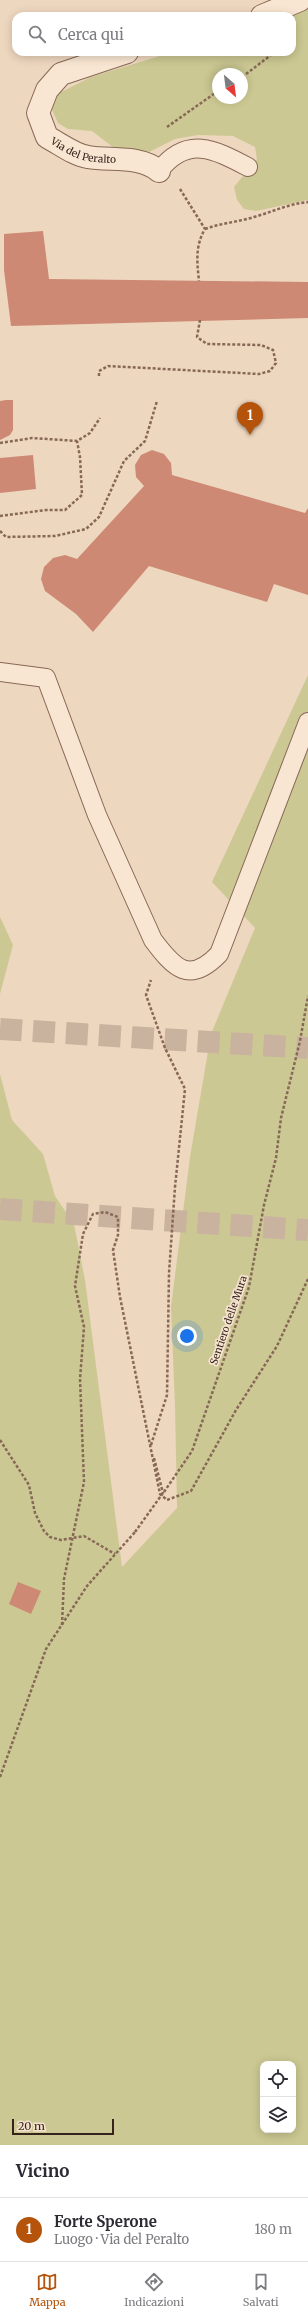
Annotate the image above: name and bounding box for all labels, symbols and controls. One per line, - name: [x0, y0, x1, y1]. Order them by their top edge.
- search box: [12, 12, 296, 56]
- icon: search: [26, 23, 48, 45]
- text: Cerca qui: [58, 25, 124, 44]
- north arrow: [212, 68, 248, 104]
- street label: Via del Peralto: [47, 134, 116, 166]
- pin: 1: [237, 402, 263, 435]
- street label: Sentiero delle Mura: [207, 1273, 250, 1366]
- your location: [177, 1326, 197, 1346]
- map controls: [260, 2061, 296, 2133]
- button: locate: [260, 2061, 296, 2097]
- button: layers: [260, 2097, 296, 2133]
- scale bar: [12, 2117, 114, 2136]
- text: 20 m: [18, 2119, 45, 2133]
- text: Vicino: [16, 2160, 69, 2182]
- text: Forte Sperone: [54, 2212, 157, 2231]
- text: 1: [26, 2221, 32, 2238]
- text: 180 m: [254, 2221, 292, 2238]
- text: Luogo · Via del Peralto: [54, 2231, 189, 2248]
- tab: Mappa: [29, 2271, 66, 2309]
- tab: Indicazioni: [124, 2271, 184, 2309]
- tab: Salvati: [243, 2271, 279, 2309]

